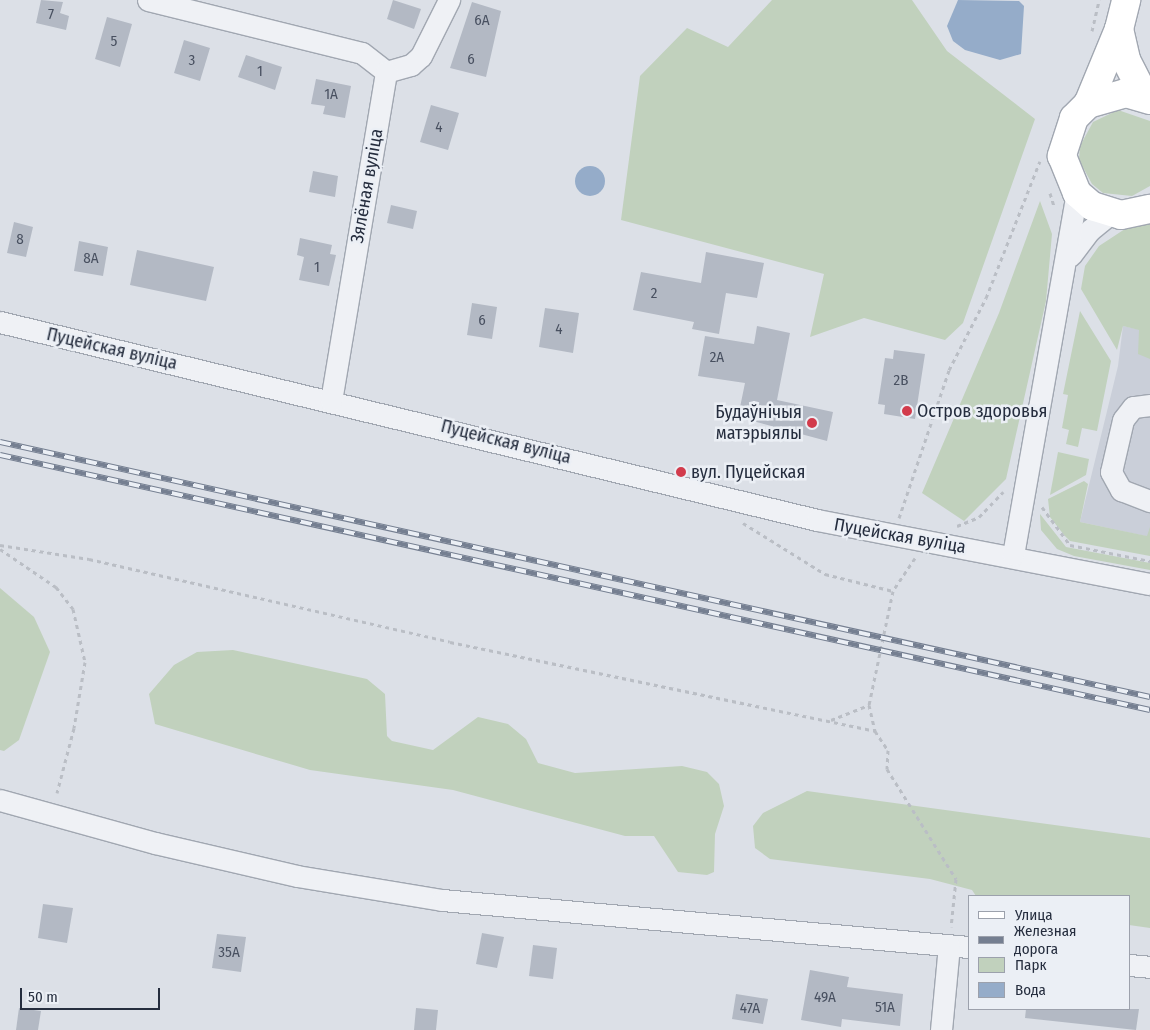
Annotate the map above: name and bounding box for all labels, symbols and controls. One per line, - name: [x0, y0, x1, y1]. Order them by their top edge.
- house number: 7: [48, 6, 54, 24]
- house number: 6А: [474, 12, 490, 30]
- house number: 5: [111, 33, 117, 51]
- house number: 6: [467, 51, 475, 69]
- house number: 3: [189, 52, 195, 70]
- house number: 1: [257, 63, 263, 81]
- house number: 1А: [324, 86, 338, 104]
- house number: 4: [435, 119, 443, 137]
- street label: Зялёная вуліца: [346, 127, 388, 245]
- house number: 8: [16, 231, 24, 249]
- house number: 8А: [83, 250, 99, 268]
- house number: 1: [314, 259, 320, 277]
- house number: 2: [651, 285, 657, 303]
- house number: 6: [478, 312, 486, 330]
- house number: 4: [555, 321, 563, 339]
- street label: Пуцейская вуліца: [45, 323, 179, 375]
- house number: 2А: [710, 349, 724, 367]
- house number: 2В: [894, 372, 908, 390]
- place label: Остров здоровья: [917, 400, 1047, 422]
- place label: Будаўнічыя матэрыялы: [715, 402, 802, 444]
- marker: Остров здоровья: [901, 405, 913, 417]
- street label: Пуцейская вуліца: [439, 415, 573, 469]
- marker: Будаўнічыя матэрыялы: [806, 417, 818, 429]
- place label: вул. Пуцейская: [691, 461, 805, 483]
- marker: вул. Пуцейская: [675, 466, 687, 478]
- street label: Пуцейская вуліца: [832, 514, 968, 558]
- legend: [968, 895, 1130, 1010]
- text: Улица: [1015, 906, 1053, 924]
- text: Железная дорога: [1014, 922, 1076, 958]
- house number: 35А: [218, 944, 240, 962]
- text: Парк: [1015, 956, 1046, 974]
- scale bar: [22, 978, 162, 1010]
- text: Вода: [1015, 981, 1046, 999]
- text: 50 m: [28, 988, 58, 1006]
- house number: 49А: [814, 989, 836, 1007]
- house number: 51А: [875, 999, 895, 1017]
- house number: 47А: [740, 1000, 760, 1018]

